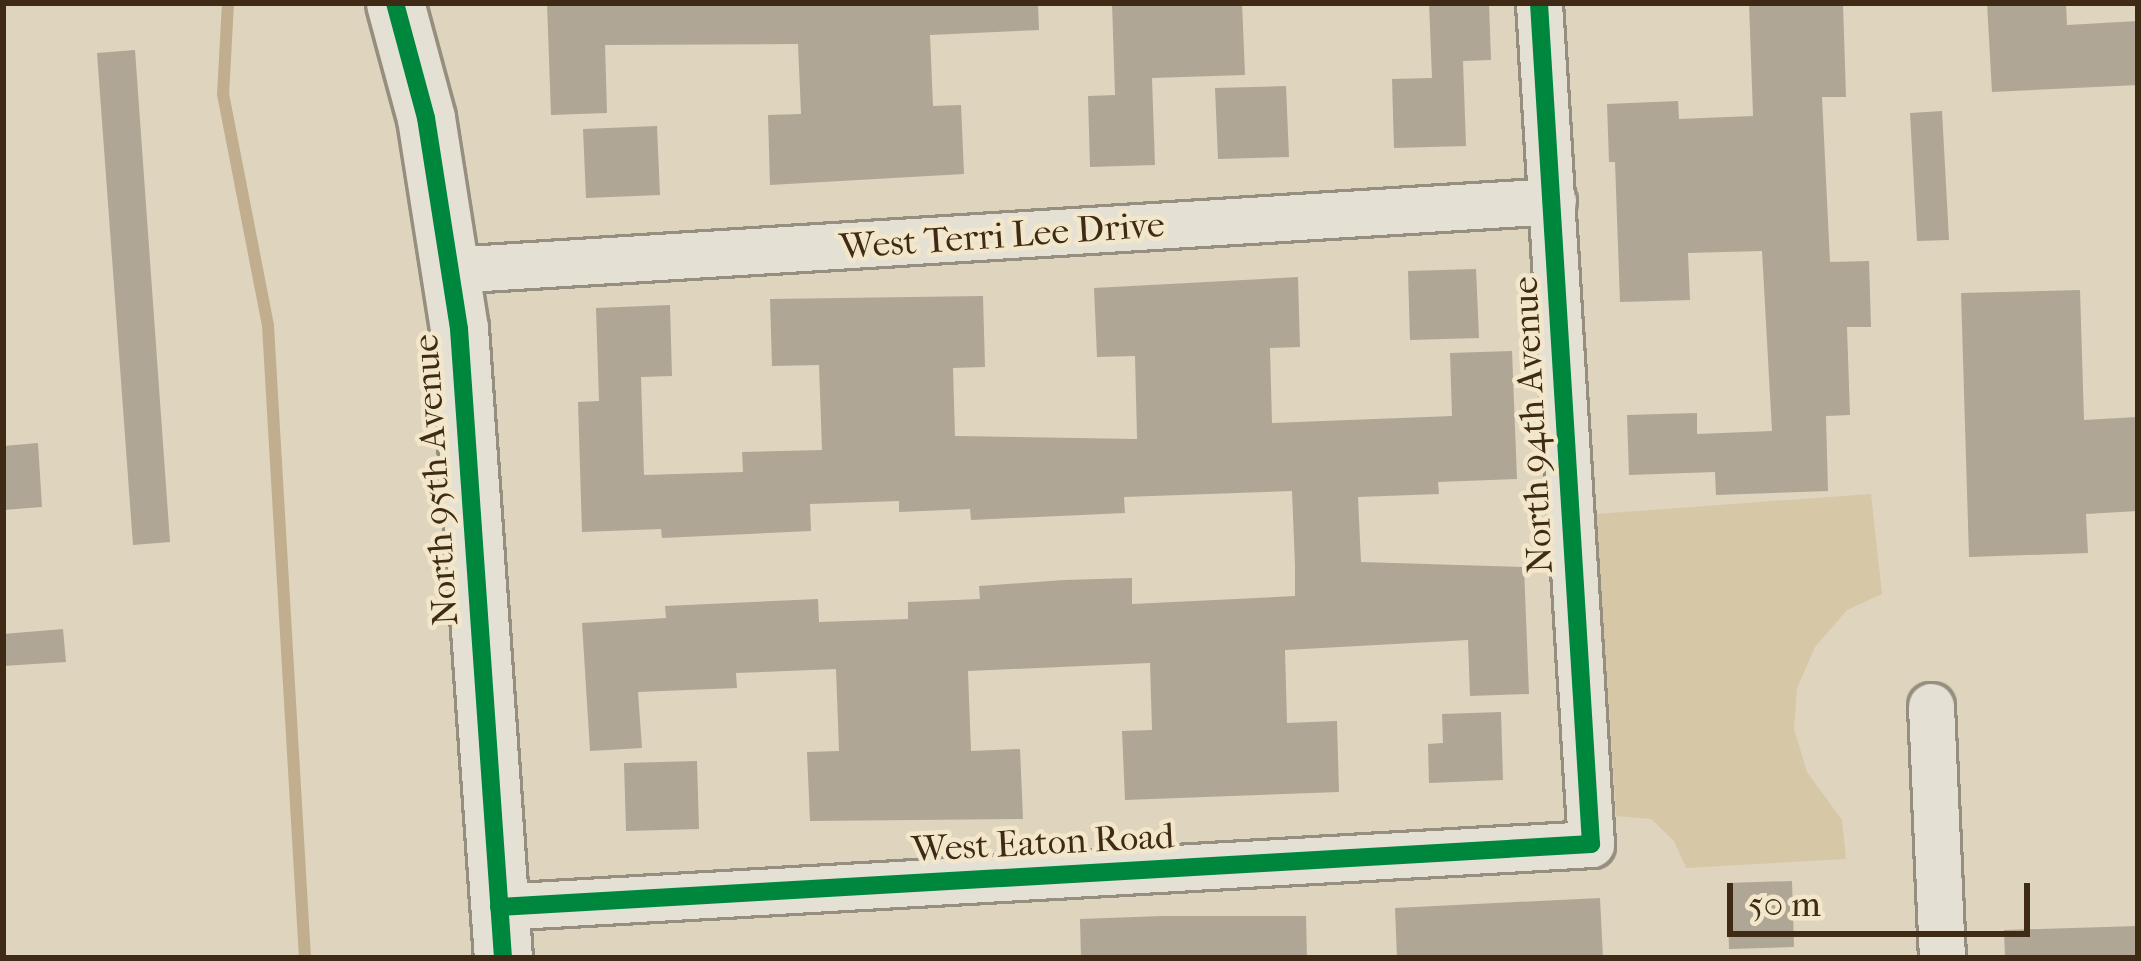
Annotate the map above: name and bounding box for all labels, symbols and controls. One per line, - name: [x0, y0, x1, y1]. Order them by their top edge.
- street label: West Terri Lee Drive: [838, 203, 1166, 269]
- street label: North 94th Avenue: [1504, 275, 1562, 575]
- street label: North 95th Avenue: [404, 333, 468, 627]
- street label: West Eaton Road: [911, 815, 1175, 871]
- scale bar: [1733, 859, 2036, 933]
- text: 50 m: [1748, 883, 1821, 925]

